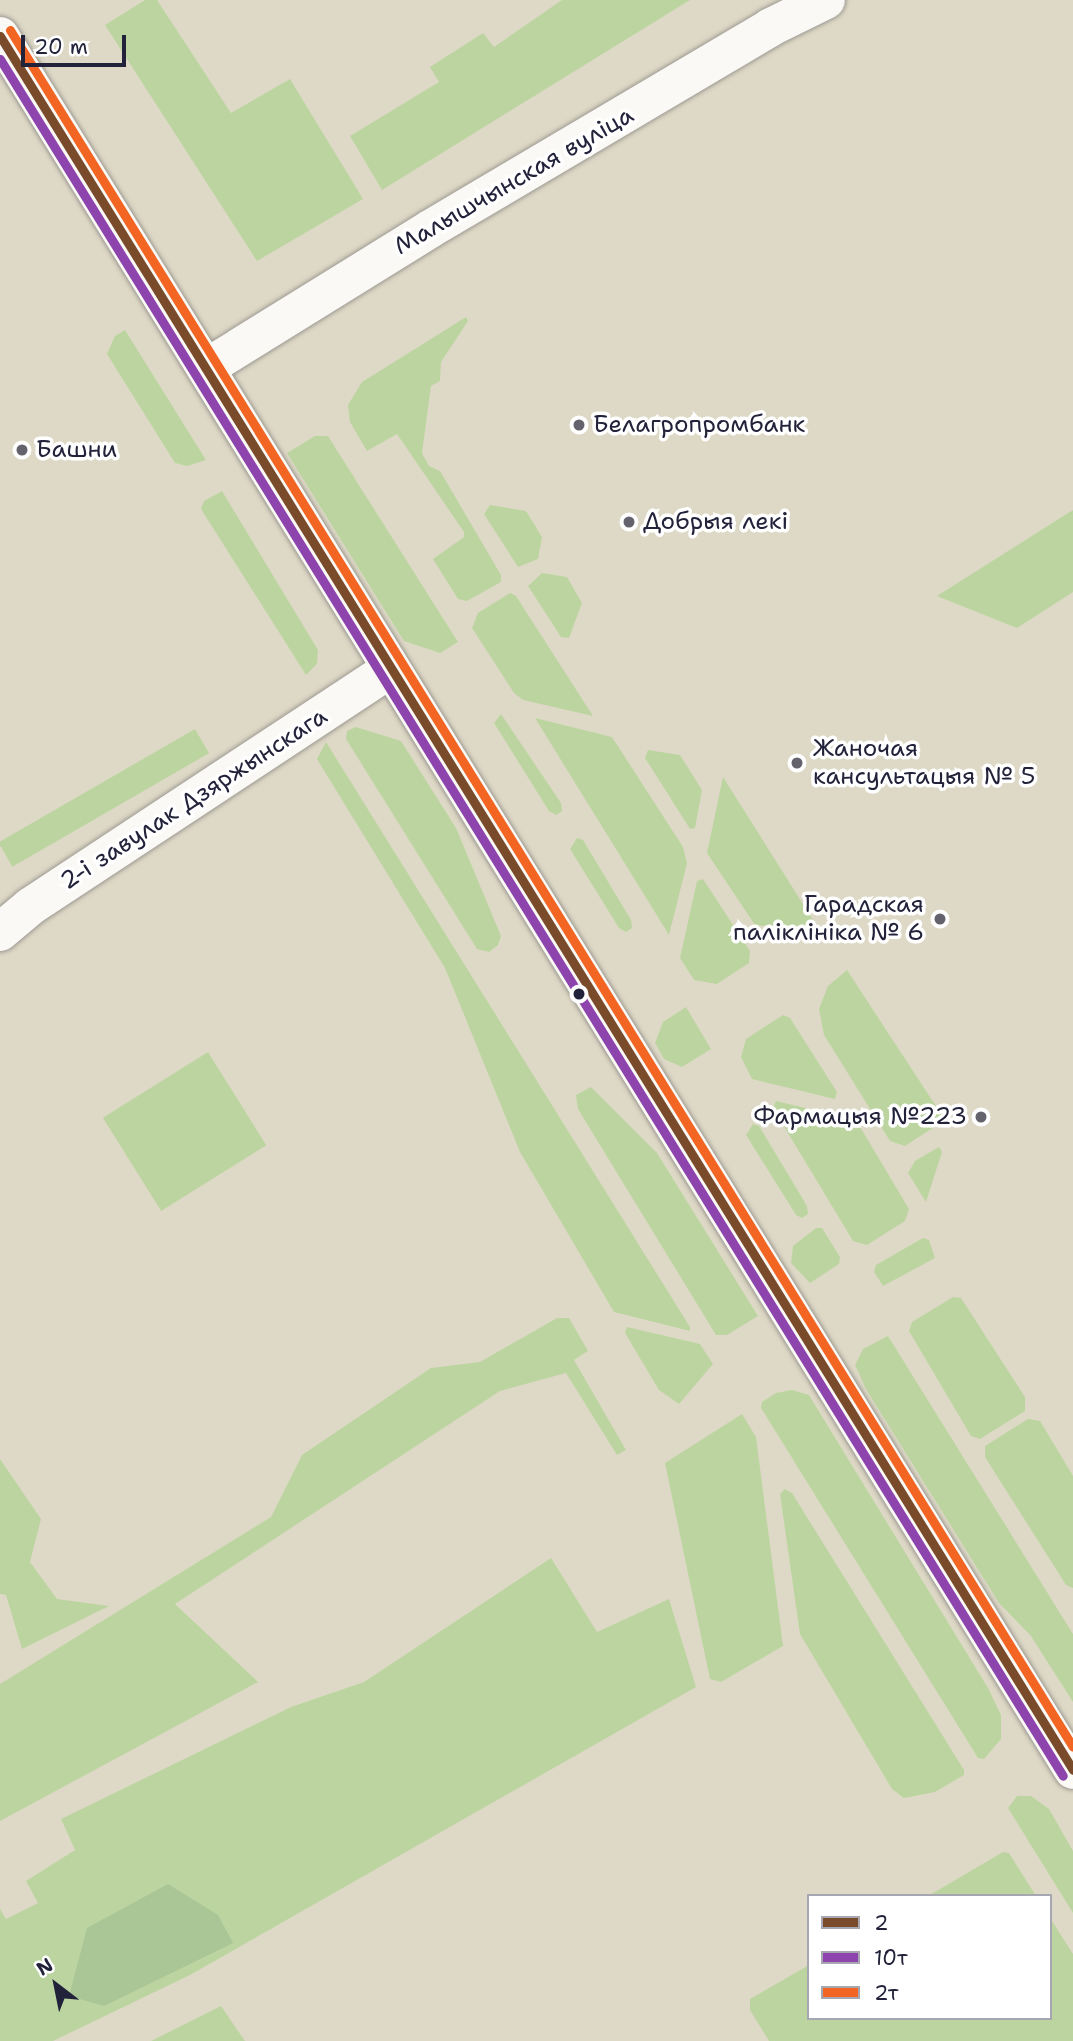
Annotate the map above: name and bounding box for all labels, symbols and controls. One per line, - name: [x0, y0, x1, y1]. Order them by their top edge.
- scale bar: [24, 21, 130, 65]
- text: 20 m: [34, 33, 88, 61]
- street label: Малышчынская вуліца: [389, 101, 639, 261]
- place label: Белагропромбанк: [593, 411, 805, 439]
- marker: Белагропромбанк: [571, 417, 587, 433]
- place label: Башни: [36, 436, 117, 464]
- marker: Башни: [14, 442, 30, 458]
- place label: Добрыя лекі: [643, 508, 788, 536]
- marker: Добрыя лекі: [621, 514, 637, 530]
- street label: 2-і завулак Дзяржынскага: [55, 702, 333, 896]
- place label: Жаночая кансультацыя № 5: [813, 735, 1035, 791]
- marker: Жаночая кансультацыя № 5: [787, 753, 807, 773]
- place label: Гарадская паліклініка № 6: [733, 891, 924, 947]
- marker: Гарадская паліклініка № 6: [930, 909, 950, 929]
- unlabelled marker: [572, 987, 586, 1001]
- place label: Фармацыя №223: [753, 1103, 967, 1131]
- marker: Фармацыя №223: [973, 1109, 989, 1125]
- legend: [807, 1894, 1052, 2020]
- text: 2: [874, 1909, 889, 1937]
- text: 10т: [874, 1944, 908, 1972]
- north arrow: [21, 1950, 91, 2020]
- text: N: [32, 1952, 58, 1981]
- text: 2т: [874, 1979, 899, 2007]

